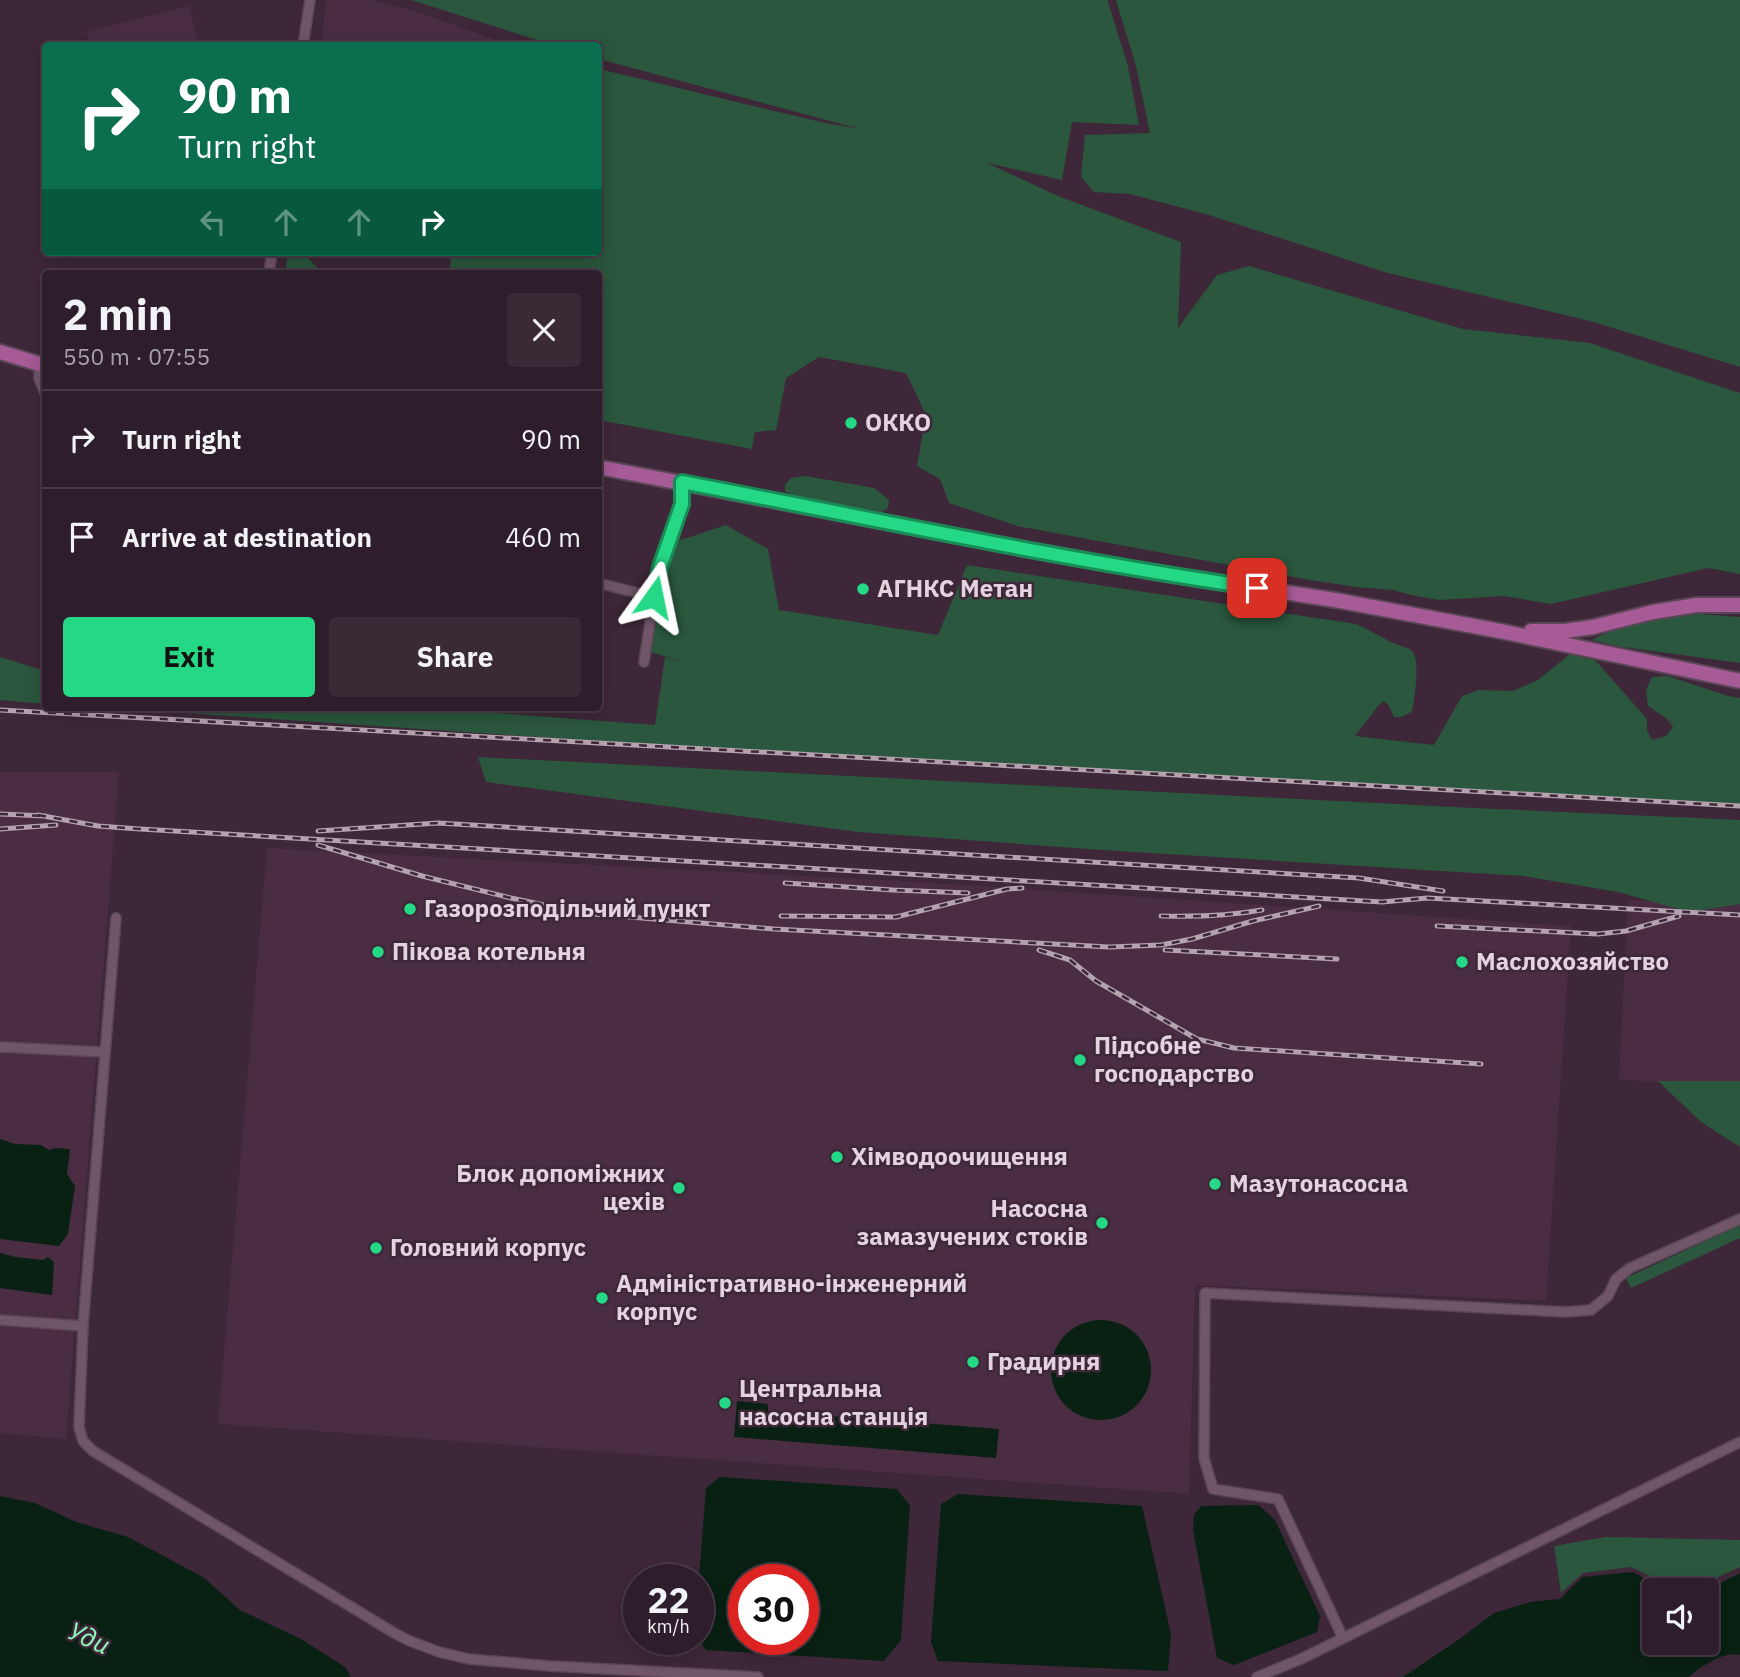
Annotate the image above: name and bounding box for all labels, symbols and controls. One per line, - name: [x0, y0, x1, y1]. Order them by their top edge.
- text: 90 m: [178, 63, 292, 126]
- icon: right: [63, 70, 154, 161]
- text: Turn right: [178, 125, 316, 167]
- icon: left: [194, 203, 232, 241]
- icon: ahead: [267, 203, 305, 241]
- icon: ahead: [340, 203, 378, 241]
- icon: right: [413, 203, 451, 241]
- text: 2 min: [63, 287, 173, 342]
- button: close: [507, 293, 581, 367]
- text: 550 m · 07:55: [63, 341, 210, 371]
- place label: ОККО: [865, 406, 931, 438]
- marker: ОККО: [843, 415, 859, 431]
- icon: right: [63, 420, 101, 458]
- text: Turn right: [122, 422, 241, 456]
- text: 90 m: [521, 422, 581, 456]
- icon: arrive: [63, 518, 101, 556]
- text: Arrive at destination: [122, 520, 372, 554]
- text: 460 m: [505, 520, 581, 554]
- pin: [1227, 558, 1287, 618]
- position arrow: [617, 560, 691, 634]
- icon: arrive: [1238, 569, 1276, 607]
- place label: АГНКС Метан: [877, 572, 1033, 604]
- marker: АГНКС Метан: [855, 581, 871, 597]
- button: Exit: [63, 617, 315, 697]
- button: Share: [329, 617, 581, 697]
- place label: Газорозподільчий пункт: [424, 892, 711, 924]
- marker: Газорозподільчий пункт: [402, 901, 418, 917]
- place label: Пікова котельня: [392, 935, 586, 967]
- marker: Пікова котельня: [370, 944, 386, 960]
- place label: Маслохозяйство: [1476, 945, 1669, 977]
- marker: Маслохозяйство: [1454, 954, 1470, 970]
- place label: Підсобне господарство: [1094, 1029, 1254, 1089]
- marker: Підсобне господарство: [1072, 1052, 1088, 1068]
- place label: Хімводоочищення: [851, 1140, 1068, 1172]
- marker: Хімводоочищення: [829, 1149, 845, 1165]
- place label: Блок допоміжних цехів: [456, 1157, 666, 1217]
- place label: Мазутонасосна: [1229, 1167, 1408, 1199]
- marker: Мазутонасосна: [1207, 1176, 1223, 1192]
- marker: Блок допоміжних цехів: [671, 1180, 687, 1196]
- place label: Насосна замазучених стоків: [857, 1192, 1088, 1252]
- marker: Насосна замазучених стоків: [1094, 1215, 1110, 1231]
- place label: Головний корпус: [390, 1231, 586, 1263]
- marker: Головний корпус: [368, 1240, 384, 1256]
- place label: Адміністративно-інженерний корпус: [616, 1267, 967, 1327]
- marker: Адміністративно-інженерний корпус: [594, 1290, 610, 1306]
- place label: Градирня: [987, 1345, 1100, 1377]
- marker: Градирня: [965, 1354, 981, 1370]
- place label: Центральна насосна станція: [739, 1372, 928, 1432]
- marker: Центральна насосна станція: [717, 1395, 733, 1411]
- speed limit sign: 30: [728, 1564, 819, 1655]
- text: 22: [647, 1577, 690, 1623]
- map controls: [1642, 1578, 1719, 1655]
- button: sound: [1642, 1578, 1719, 1655]
- water label: Уди: [63, 1613, 116, 1661]
- text: km/h: [647, 1615, 690, 1638]

